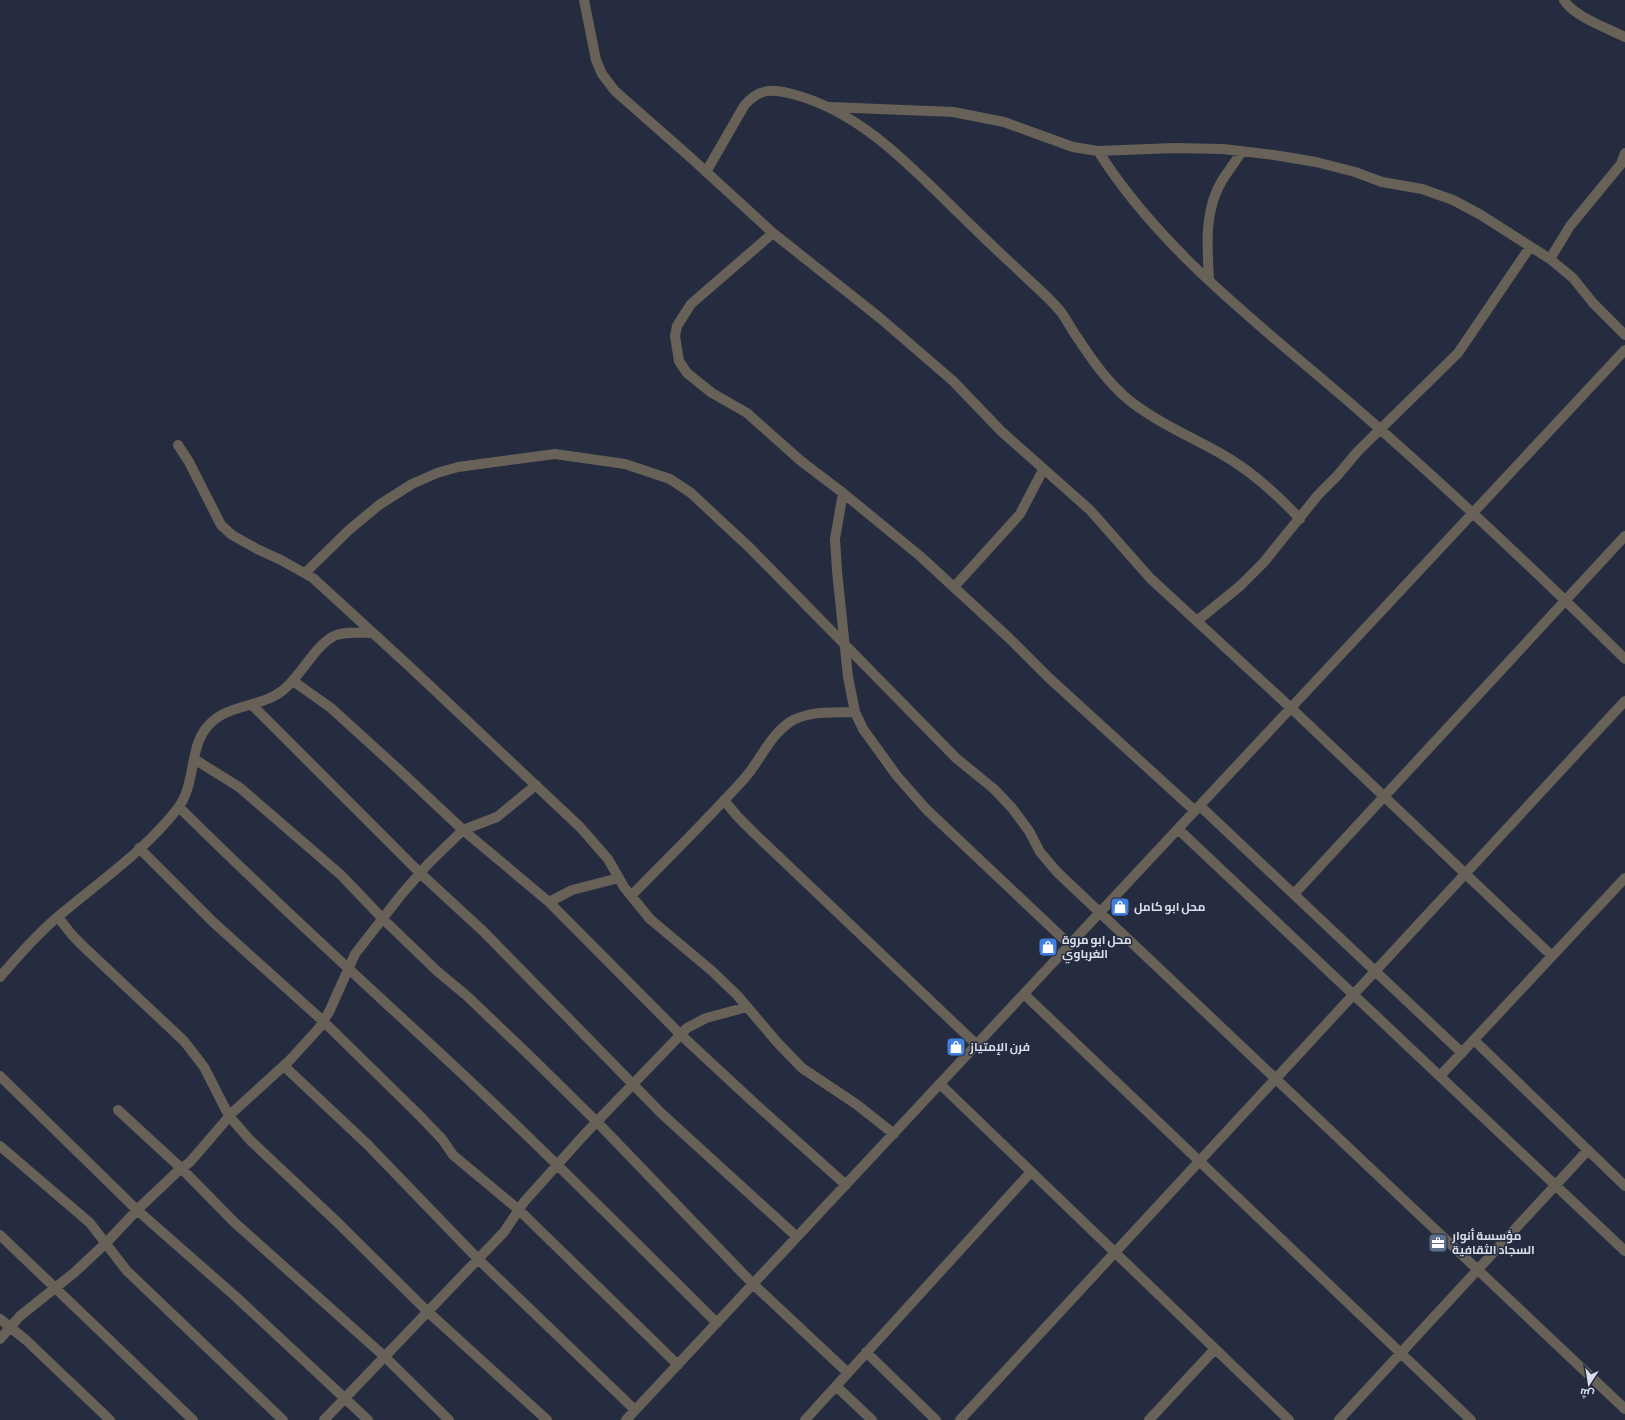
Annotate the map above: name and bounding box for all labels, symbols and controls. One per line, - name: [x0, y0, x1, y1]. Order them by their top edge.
- shop icon: محل ابو كامل: [1109, 896, 1131, 918]
- place label: محل ابو كامل: [1134, 901, 1206, 915]
- place label: محل ابو مروة الغرباوي: [1062, 934, 1132, 964]
- shop icon: محل ابو مروة الغرباوي: [1037, 936, 1059, 958]
- shop icon: فرن الإمتياز: [945, 1036, 967, 1058]
- place label: فرن الإمتياز: [969, 1041, 1030, 1055]
- place label: مؤسسة أنوار السجاد الثقافية: [1451, 1228, 1535, 1257]
- office icon: مؤسسة أنوار السجاد الثقافية: [1427, 1232, 1449, 1254]
- north arrow: [1569, 1364, 1609, 1404]
- text: ش: [1579, 1385, 1595, 1400]

